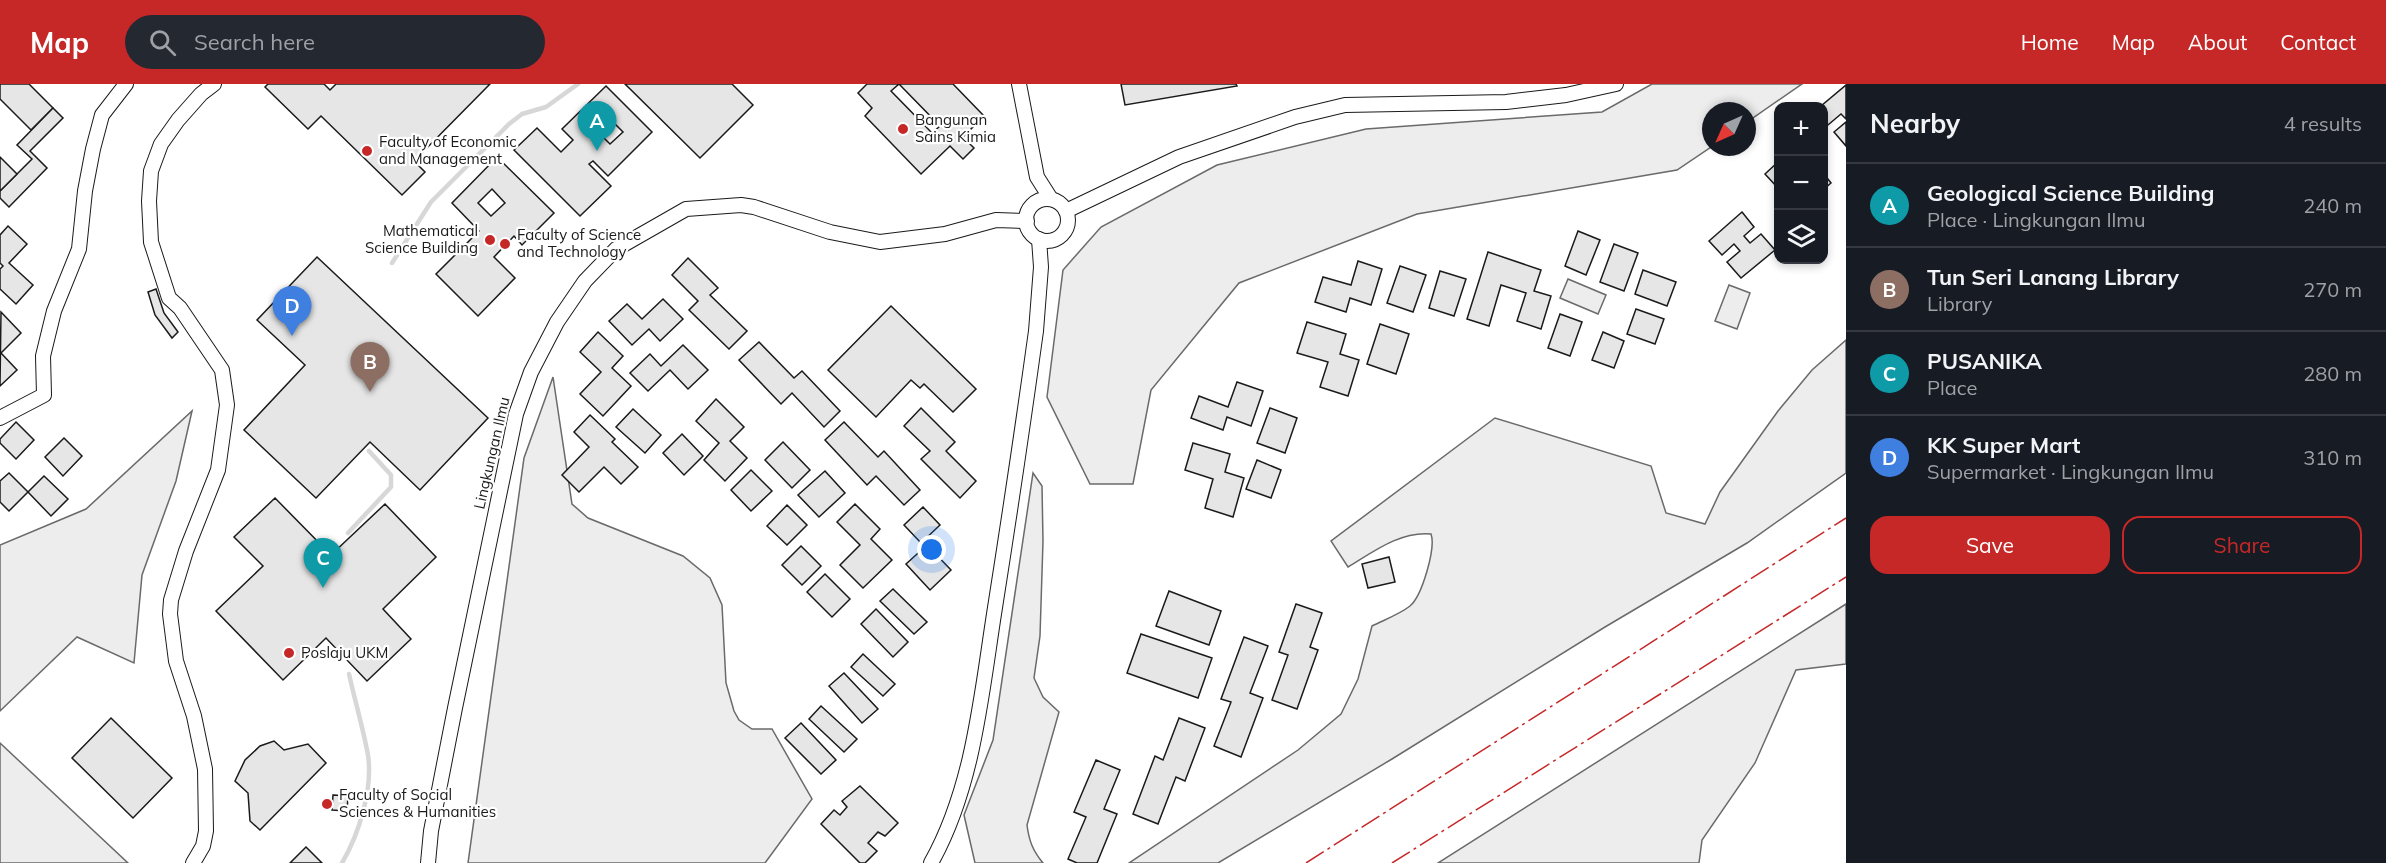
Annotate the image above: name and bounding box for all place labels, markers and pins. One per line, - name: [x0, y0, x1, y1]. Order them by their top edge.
- pin: A: [578, 101, 616, 151]
- place label: Bangunan Sains Kimia: [915, 110, 996, 146]
- marker: Bangunan Sains Kimia: [896, 122, 910, 136]
- place label: Faculty of Economic and Management: [379, 132, 517, 168]
- marker: Faculty of Economic and Management: [360, 144, 374, 158]
- place label: Mathematical Science Building: [365, 221, 478, 257]
- place label: Faculty of Science and Technology: [517, 225, 641, 261]
- marker: Mathematical Science Building: [483, 233, 497, 247]
- marker: Faculty of Science and Technology: [498, 237, 512, 251]
- pin: D: [272, 286, 312, 336]
- pin: B: [350, 342, 389, 392]
- pin: C: [304, 538, 342, 588]
- place label: Poslaju UKM: [301, 643, 388, 662]
- marker: Poslaju UKM: [282, 646, 296, 660]
- place label: Faculty of Social Sciences & Humanities: [339, 785, 496, 821]
- marker: Faculty of Social Sciences & Humanities: [320, 797, 334, 811]

